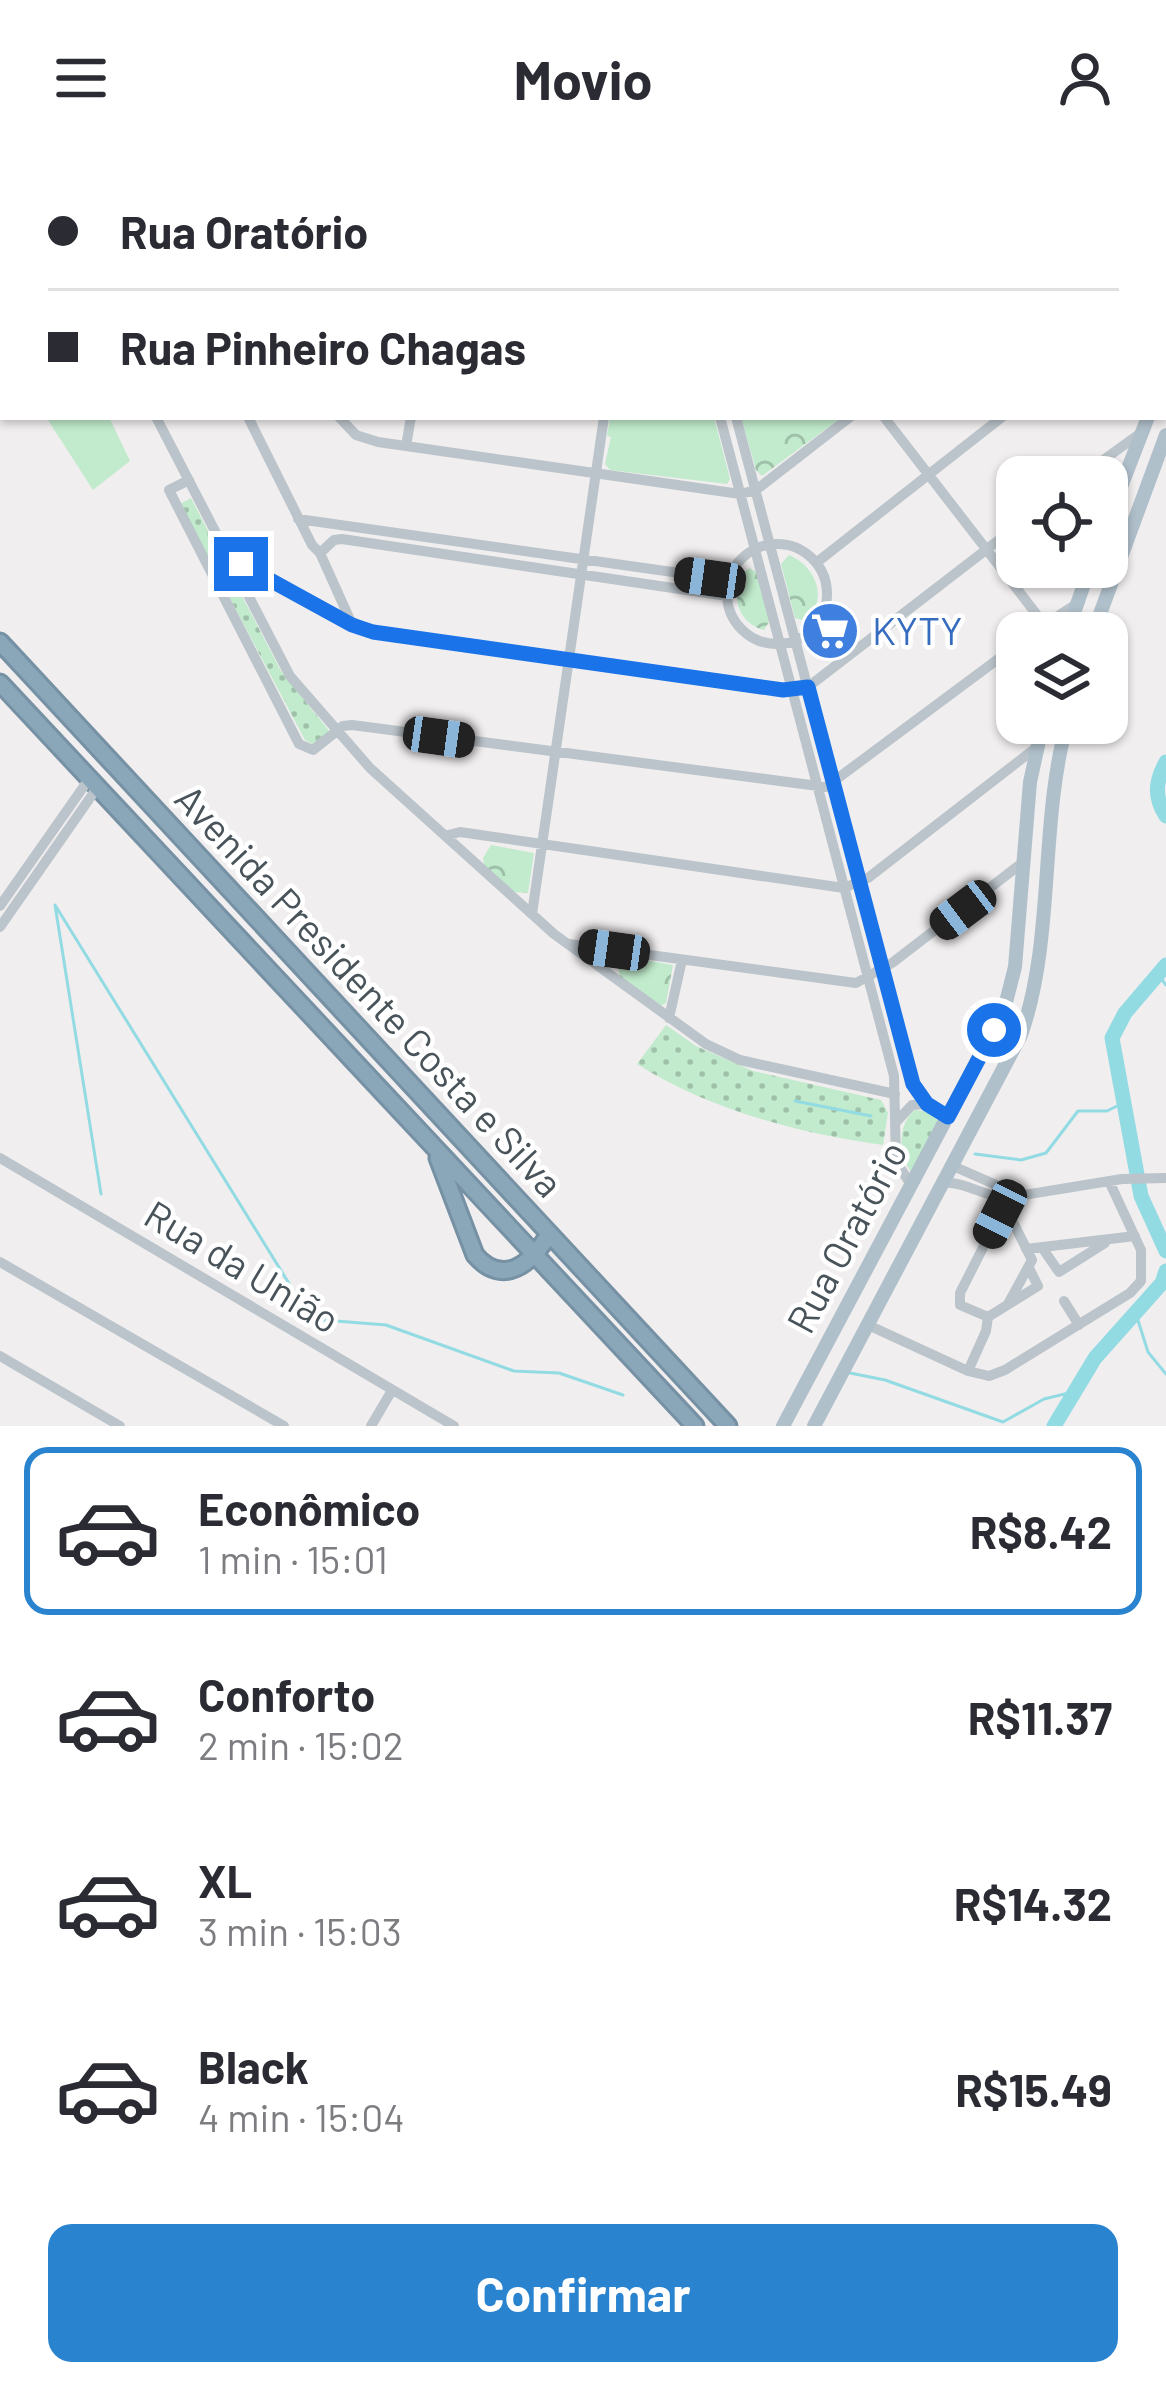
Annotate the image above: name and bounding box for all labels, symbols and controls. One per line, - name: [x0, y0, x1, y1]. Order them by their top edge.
- icon: menu: [48, 45, 114, 111]
- icon: person: [1052, 45, 1118, 111]
- text: Movio: [513, 46, 653, 111]
- text: Rua Oratório: [120, 204, 368, 258]
- text: Rua Pinheiro Chagas: [120, 320, 526, 374]
- map controls: [996, 456, 1128, 744]
- button: locate: [996, 456, 1128, 588]
- route end: [214, 537, 268, 591]
- car: [672, 555, 748, 601]
- supermarket icon: KYTY: [799, 600, 861, 662]
- place label: KYTY: [872, 606, 962, 653]
- button: layers: [996, 612, 1128, 744]
- car: [401, 714, 477, 760]
- street label: Avenida Presidente Costa e Silva: [167, 774, 574, 1206]
- car: [923, 874, 1003, 946]
- car: [576, 927, 652, 973]
- route start: [967, 1003, 1021, 1057]
- street label: Rua Oratório: [775, 1132, 916, 1340]
- car: [968, 1174, 1032, 1254]
- street label: Rua da União: [137, 1189, 349, 1342]
- icon: car: [54, 1477, 162, 1585]
- text: Econômico: [198, 1481, 420, 1535]
- text: R$8.42: [970, 1504, 1112, 1558]
- text: 1 min · 15:01: [198, 1535, 388, 1582]
- icon: car: [54, 1663, 162, 1771]
- text: Conforto: [198, 1667, 375, 1721]
- text: R$11.37: [968, 1690, 1112, 1744]
- text: 2 min · 15:02: [198, 1721, 404, 1768]
- icon: car: [54, 1849, 162, 1957]
- text: XL: [198, 1853, 252, 1907]
- text: R$14.32: [954, 1876, 1112, 1930]
- text: 3 min · 15:03: [198, 1907, 402, 1954]
- icon: car: [54, 2035, 162, 2143]
- text: Black: [198, 2039, 309, 2093]
- text: R$15.49: [955, 2062, 1112, 2116]
- text: 4 min · 15:04: [198, 2093, 405, 2140]
- button: Confirmar: [48, 2224, 1118, 2362]

